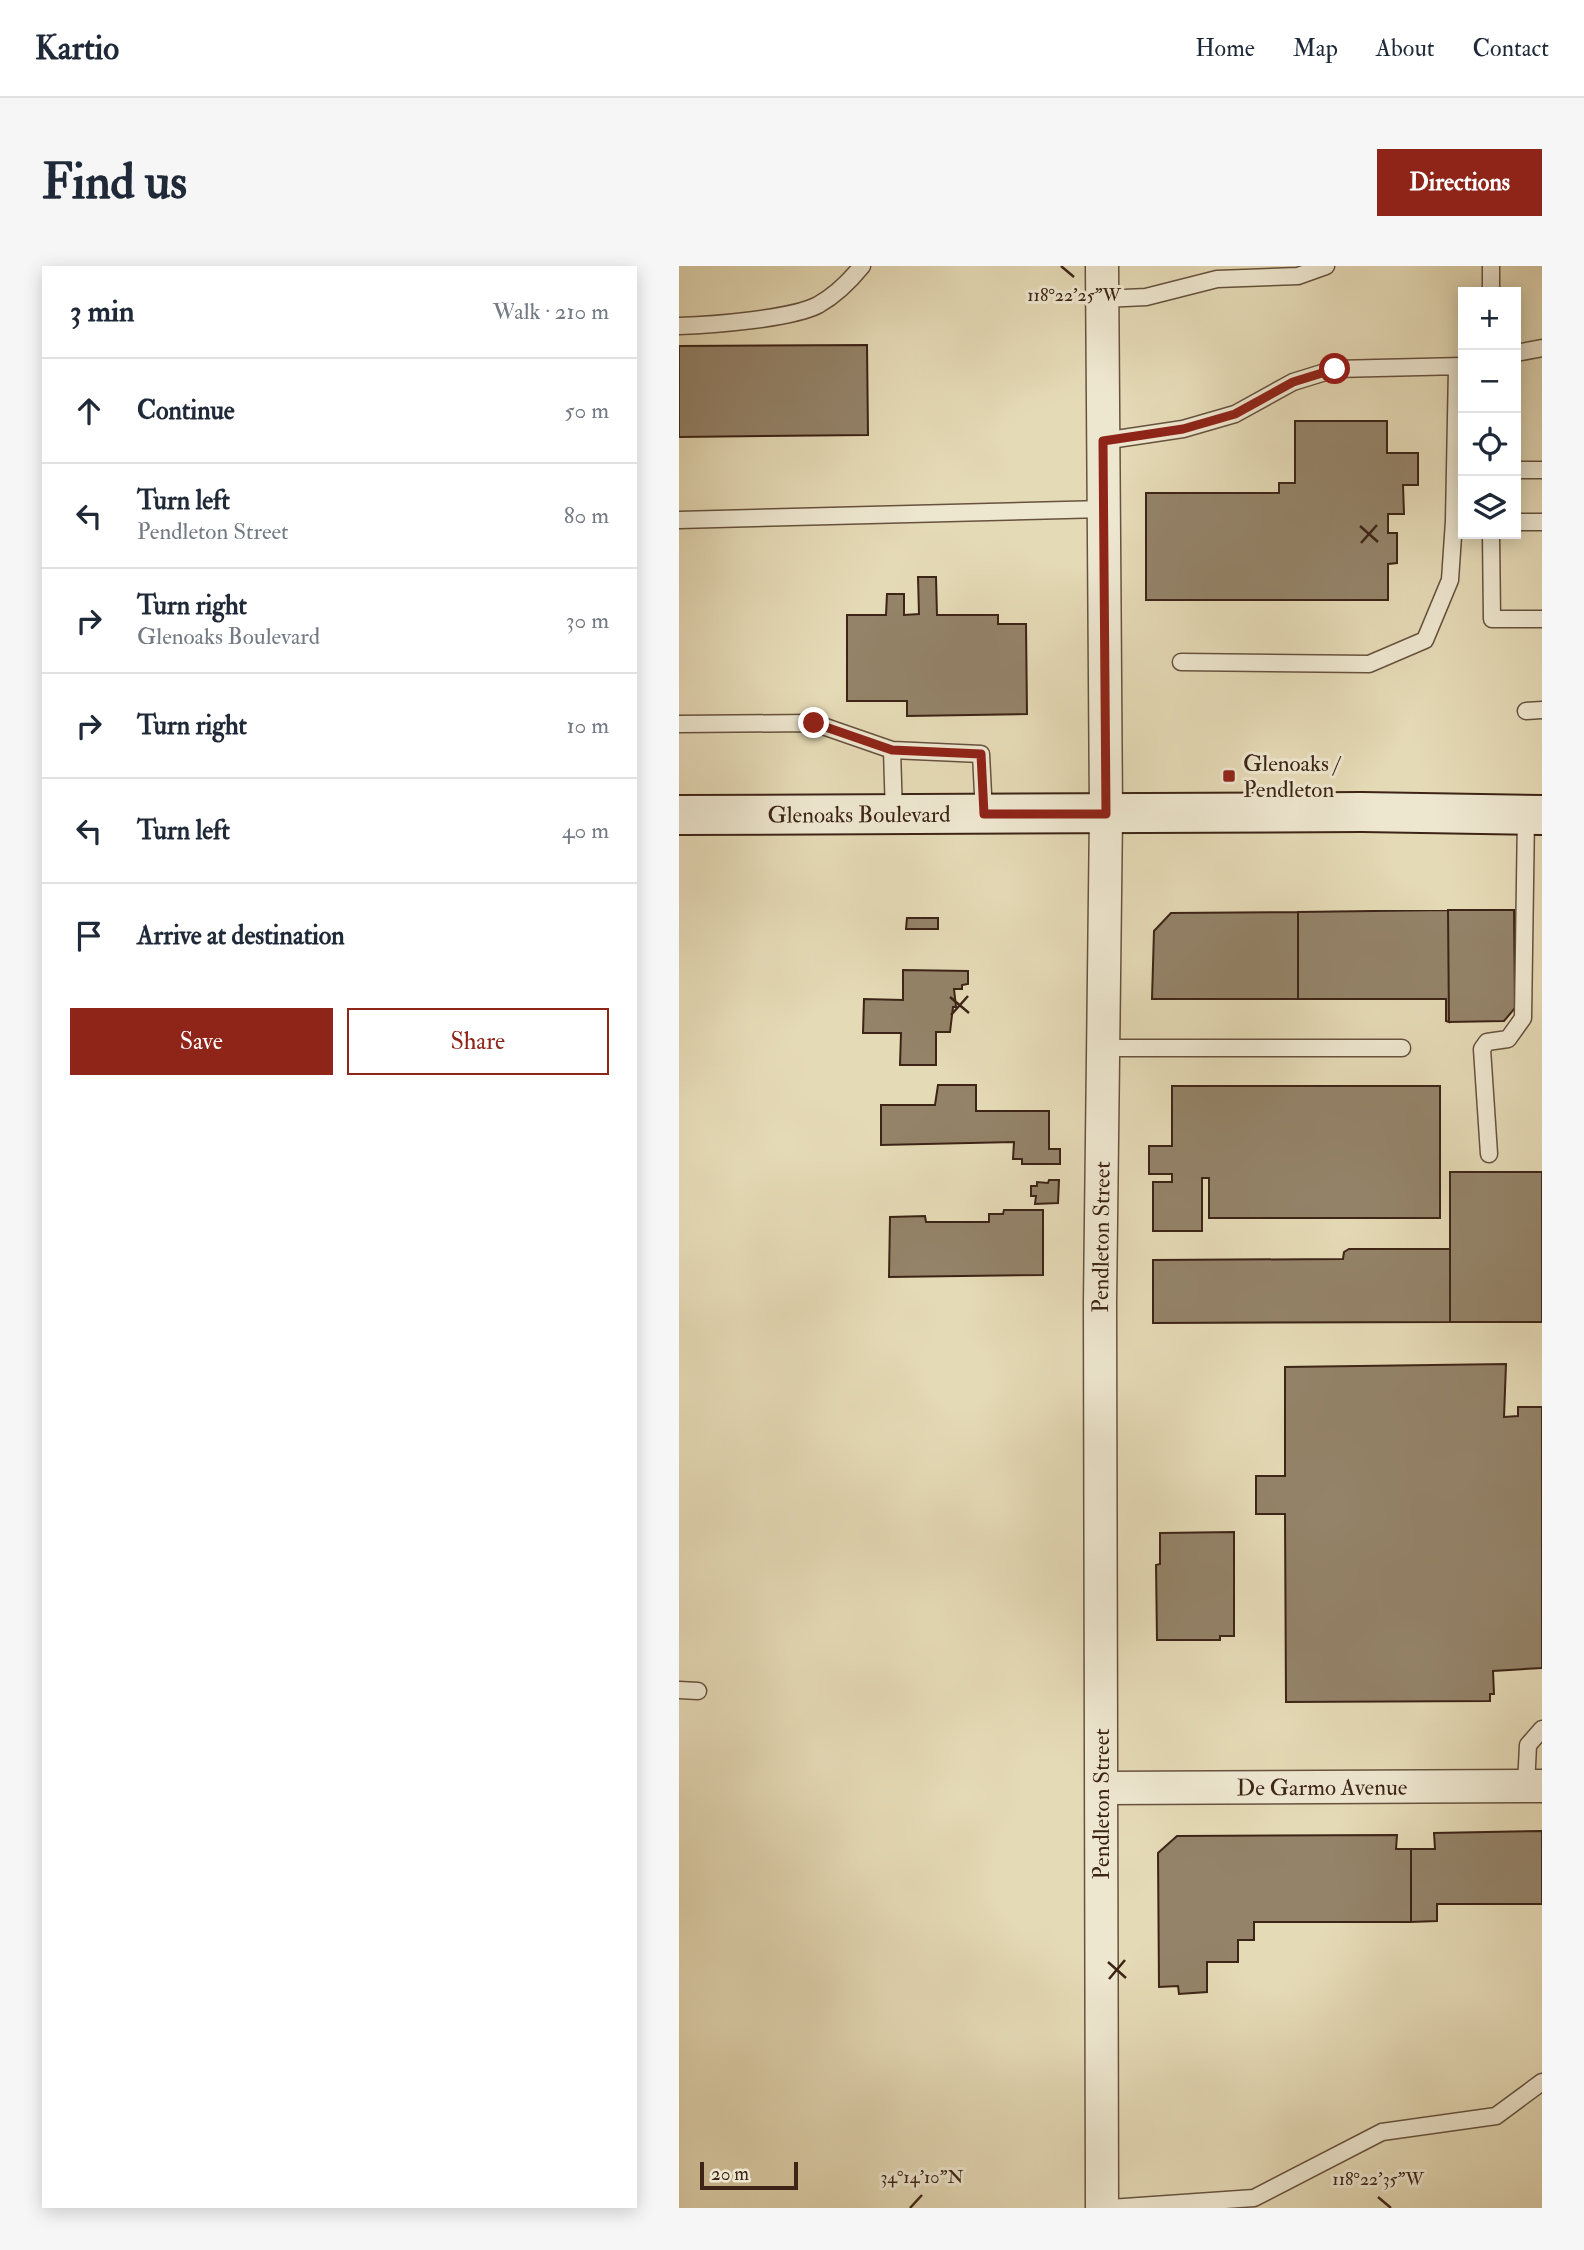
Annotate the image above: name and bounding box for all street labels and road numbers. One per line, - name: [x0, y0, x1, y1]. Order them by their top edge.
- street label: Glenoaks Boulevard: [767, 799, 951, 829]
- street label: Pendleton Street: [1085, 1161, 1116, 1313]
- street label: Pendleton Street: [1087, 1728, 1116, 1880]
- street label: De Garmo Avenue: [1236, 1772, 1408, 1802]

